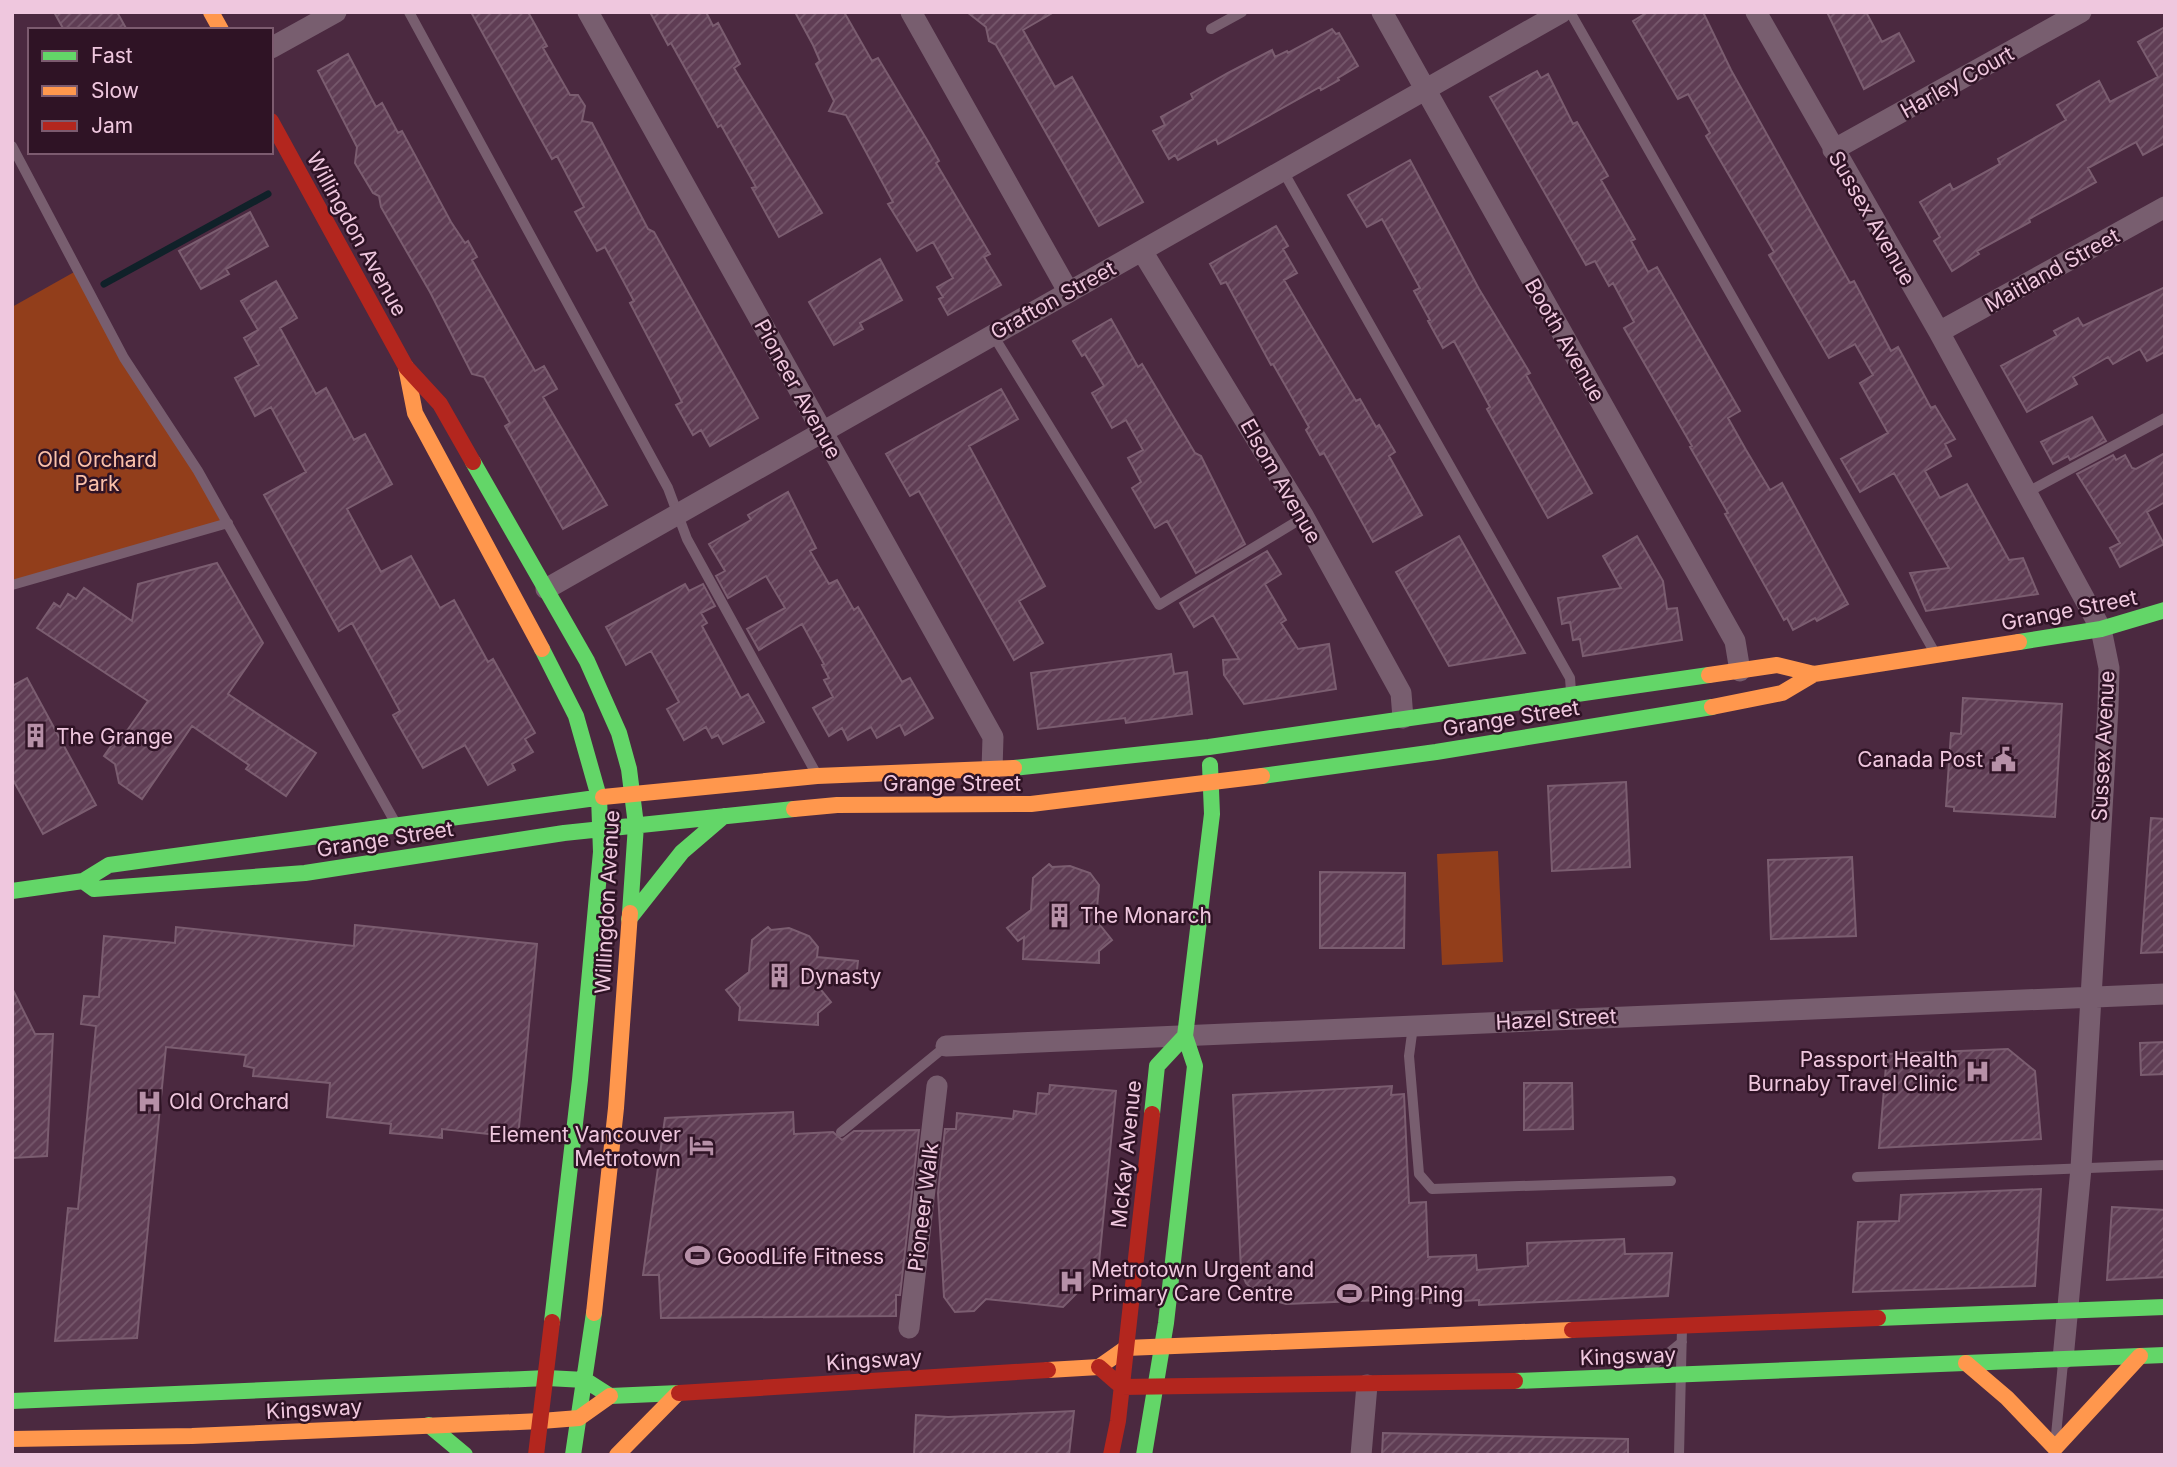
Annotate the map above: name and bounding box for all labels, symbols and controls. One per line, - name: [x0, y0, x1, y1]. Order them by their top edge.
- legend: [28, 28, 273, 154]
- street label: Harley Court: [1896, 41, 2018, 123]
- text: Fast: [91, 43, 133, 68]
- text: Slow: [91, 78, 139, 103]
- text: Jam: [91, 113, 133, 138]
- street label: Sussex Avenue: [1823, 146, 1921, 290]
- street label: Willingdon Avenue: [301, 148, 413, 320]
- street label: Maitland Street: [1980, 223, 2124, 317]
- street label: Grafton Street: [986, 255, 1120, 345]
- street label: Booth Avenue: [1520, 274, 1610, 406]
- street label: Pioneer Avenue: [749, 315, 847, 463]
- street label: Elsom Avenue: [1235, 414, 1327, 548]
- park label: Old Orchard Park: [37, 447, 157, 496]
- street label: Grange Street: [1999, 585, 2139, 635]
- street label: Sussex Avenue: [2087, 670, 2119, 822]
- street label: Grange Street: [1441, 695, 1581, 741]
- building icon: The Grange: [22, 722, 50, 750]
- place label: The Grange: [56, 724, 173, 749]
- public building icon: Canada Post: [1989, 745, 2017, 773]
- place label: Canada Post: [1857, 747, 1983, 772]
- street label: Grange Street: [883, 771, 1021, 796]
- street label: Willingdon Avenue: [590, 810, 624, 994]
- street label: Grange Street: [315, 816, 455, 862]
- building icon: The Monarch: [1046, 901, 1074, 929]
- place label: The Monarch: [1080, 903, 1212, 928]
- building icon: Dynasty: [766, 962, 794, 990]
- place label: Dynasty: [800, 964, 882, 989]
- street label: Hazel Street: [1495, 1003, 1617, 1035]
- place label: Passport Health Burnaby Travel Clinic: [1748, 1047, 1958, 1096]
- hospital icon: Passport Health Burnaby Travel Clinic: [1964, 1057, 1992, 1085]
- street label: McKay Avenue: [1106, 1079, 1146, 1229]
- hospital icon: Old Orchard: [135, 1087, 163, 1115]
- place label: Old Orchard: [169, 1089, 289, 1114]
- place label: Element Vancouver Metrotown: [489, 1122, 681, 1171]
- hotel icon: Element Vancouver Metrotown: [687, 1132, 715, 1160]
- street label: Pioneer Walk: [903, 1141, 943, 1273]
- sports icon: GoodLife Fitness: [683, 1242, 711, 1270]
- place label: GoodLife Fitness: [717, 1244, 884, 1269]
- place label: Metrotown Urgent and Primary Care Centre: [1091, 1257, 1314, 1306]
- hospital icon: Metrotown Urgent and Primary Care Centre: [1057, 1267, 1085, 1295]
- sports icon: Ping Ping: [1336, 1280, 1364, 1308]
- place label: Ping Ping: [1370, 1282, 1463, 1307]
- street label: Kingsway: [1579, 1342, 1677, 1370]
- street label: Kingsway: [825, 1344, 923, 1376]
- street label: Kingsway: [265, 1394, 363, 1424]

